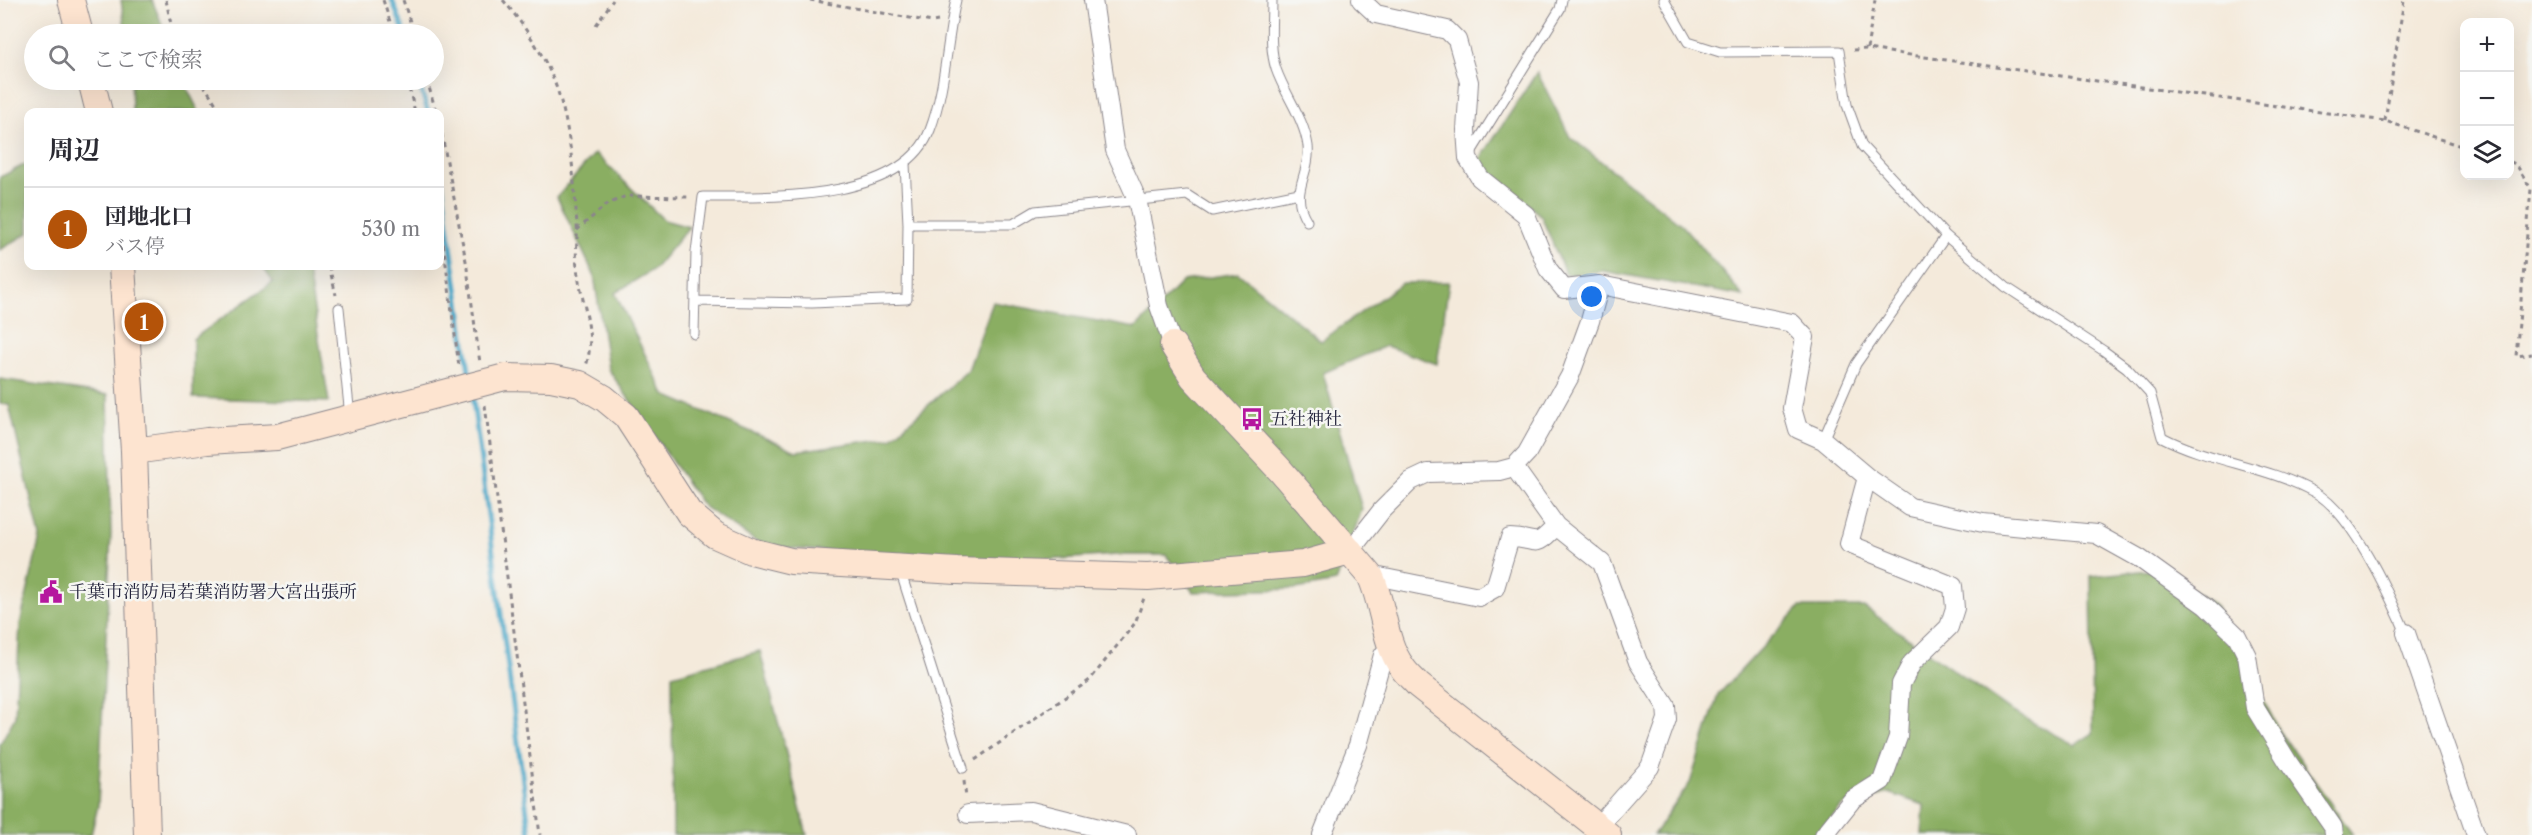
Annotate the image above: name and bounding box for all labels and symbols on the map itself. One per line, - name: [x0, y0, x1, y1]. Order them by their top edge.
- your location: [1577, 282, 1606, 311]
- pin: 1: [124, 300, 164, 344]
- bus stop icon: 五社神社: [1239, 406, 1265, 432]
- place label: 五社神社: [1270, 408, 1342, 430]
- public building icon: 千葉市消防局若葉消防署大宮出張所: [38, 579, 64, 605]
- place label: 千葉市消防局若葉消防署大宮出張所: [69, 581, 357, 603]

